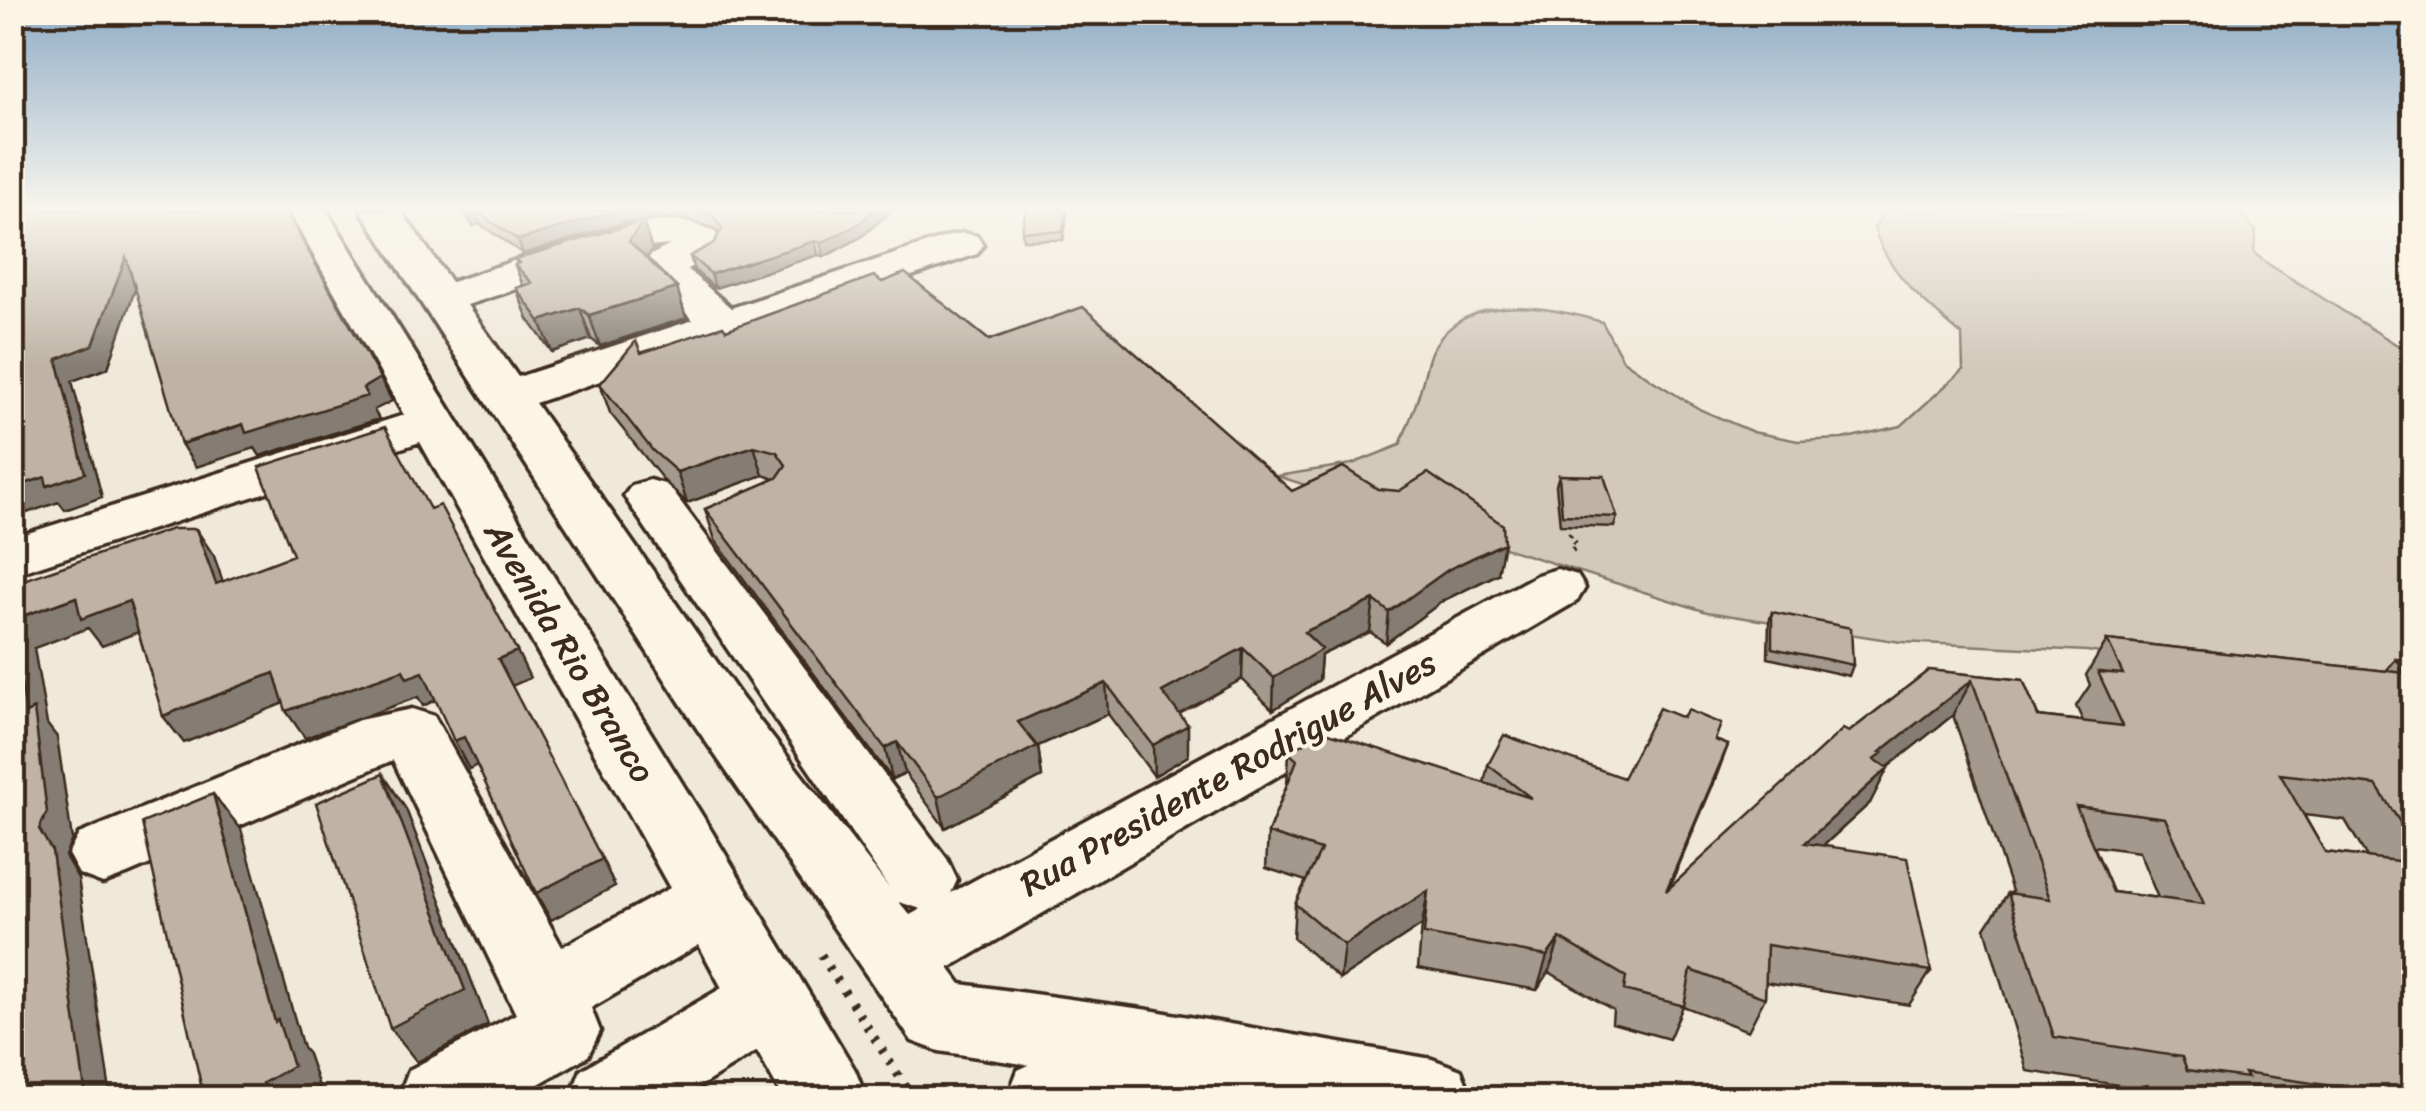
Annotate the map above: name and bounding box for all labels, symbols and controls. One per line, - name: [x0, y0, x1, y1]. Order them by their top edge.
- street label: Avenida Rio Branco: [466, 508, 673, 795]
- street label: Rua Presidente Rodrigue Alves: [1008, 632, 1448, 914]

